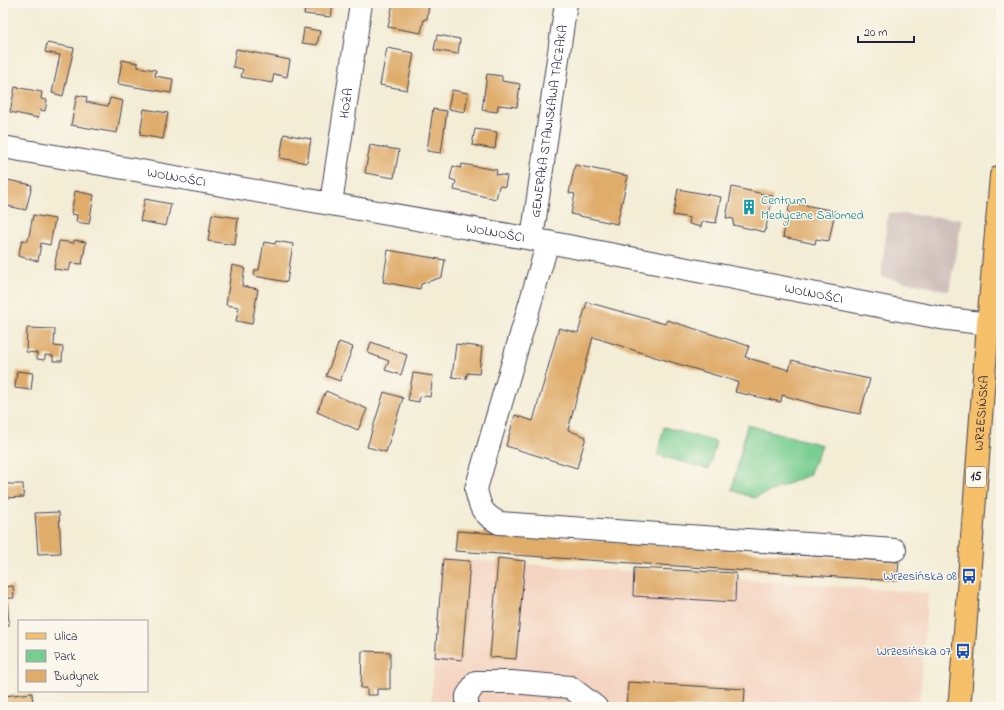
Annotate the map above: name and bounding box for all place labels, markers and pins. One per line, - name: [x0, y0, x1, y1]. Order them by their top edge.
- place label: Centrum Medyczne Salomed: [761, 191, 865, 226]
- building icon: Centrum Medyczne Salomed: [740, 198, 758, 216]
- place label: Wrzesińska 08: [883, 567, 957, 586]
- bus stop icon: Wrzesińska 08: [960, 567, 978, 585]
- place label: Wrzesińska 07: [877, 642, 952, 661]
- bus stop icon: Wrzesińska 07: [954, 642, 972, 660]

